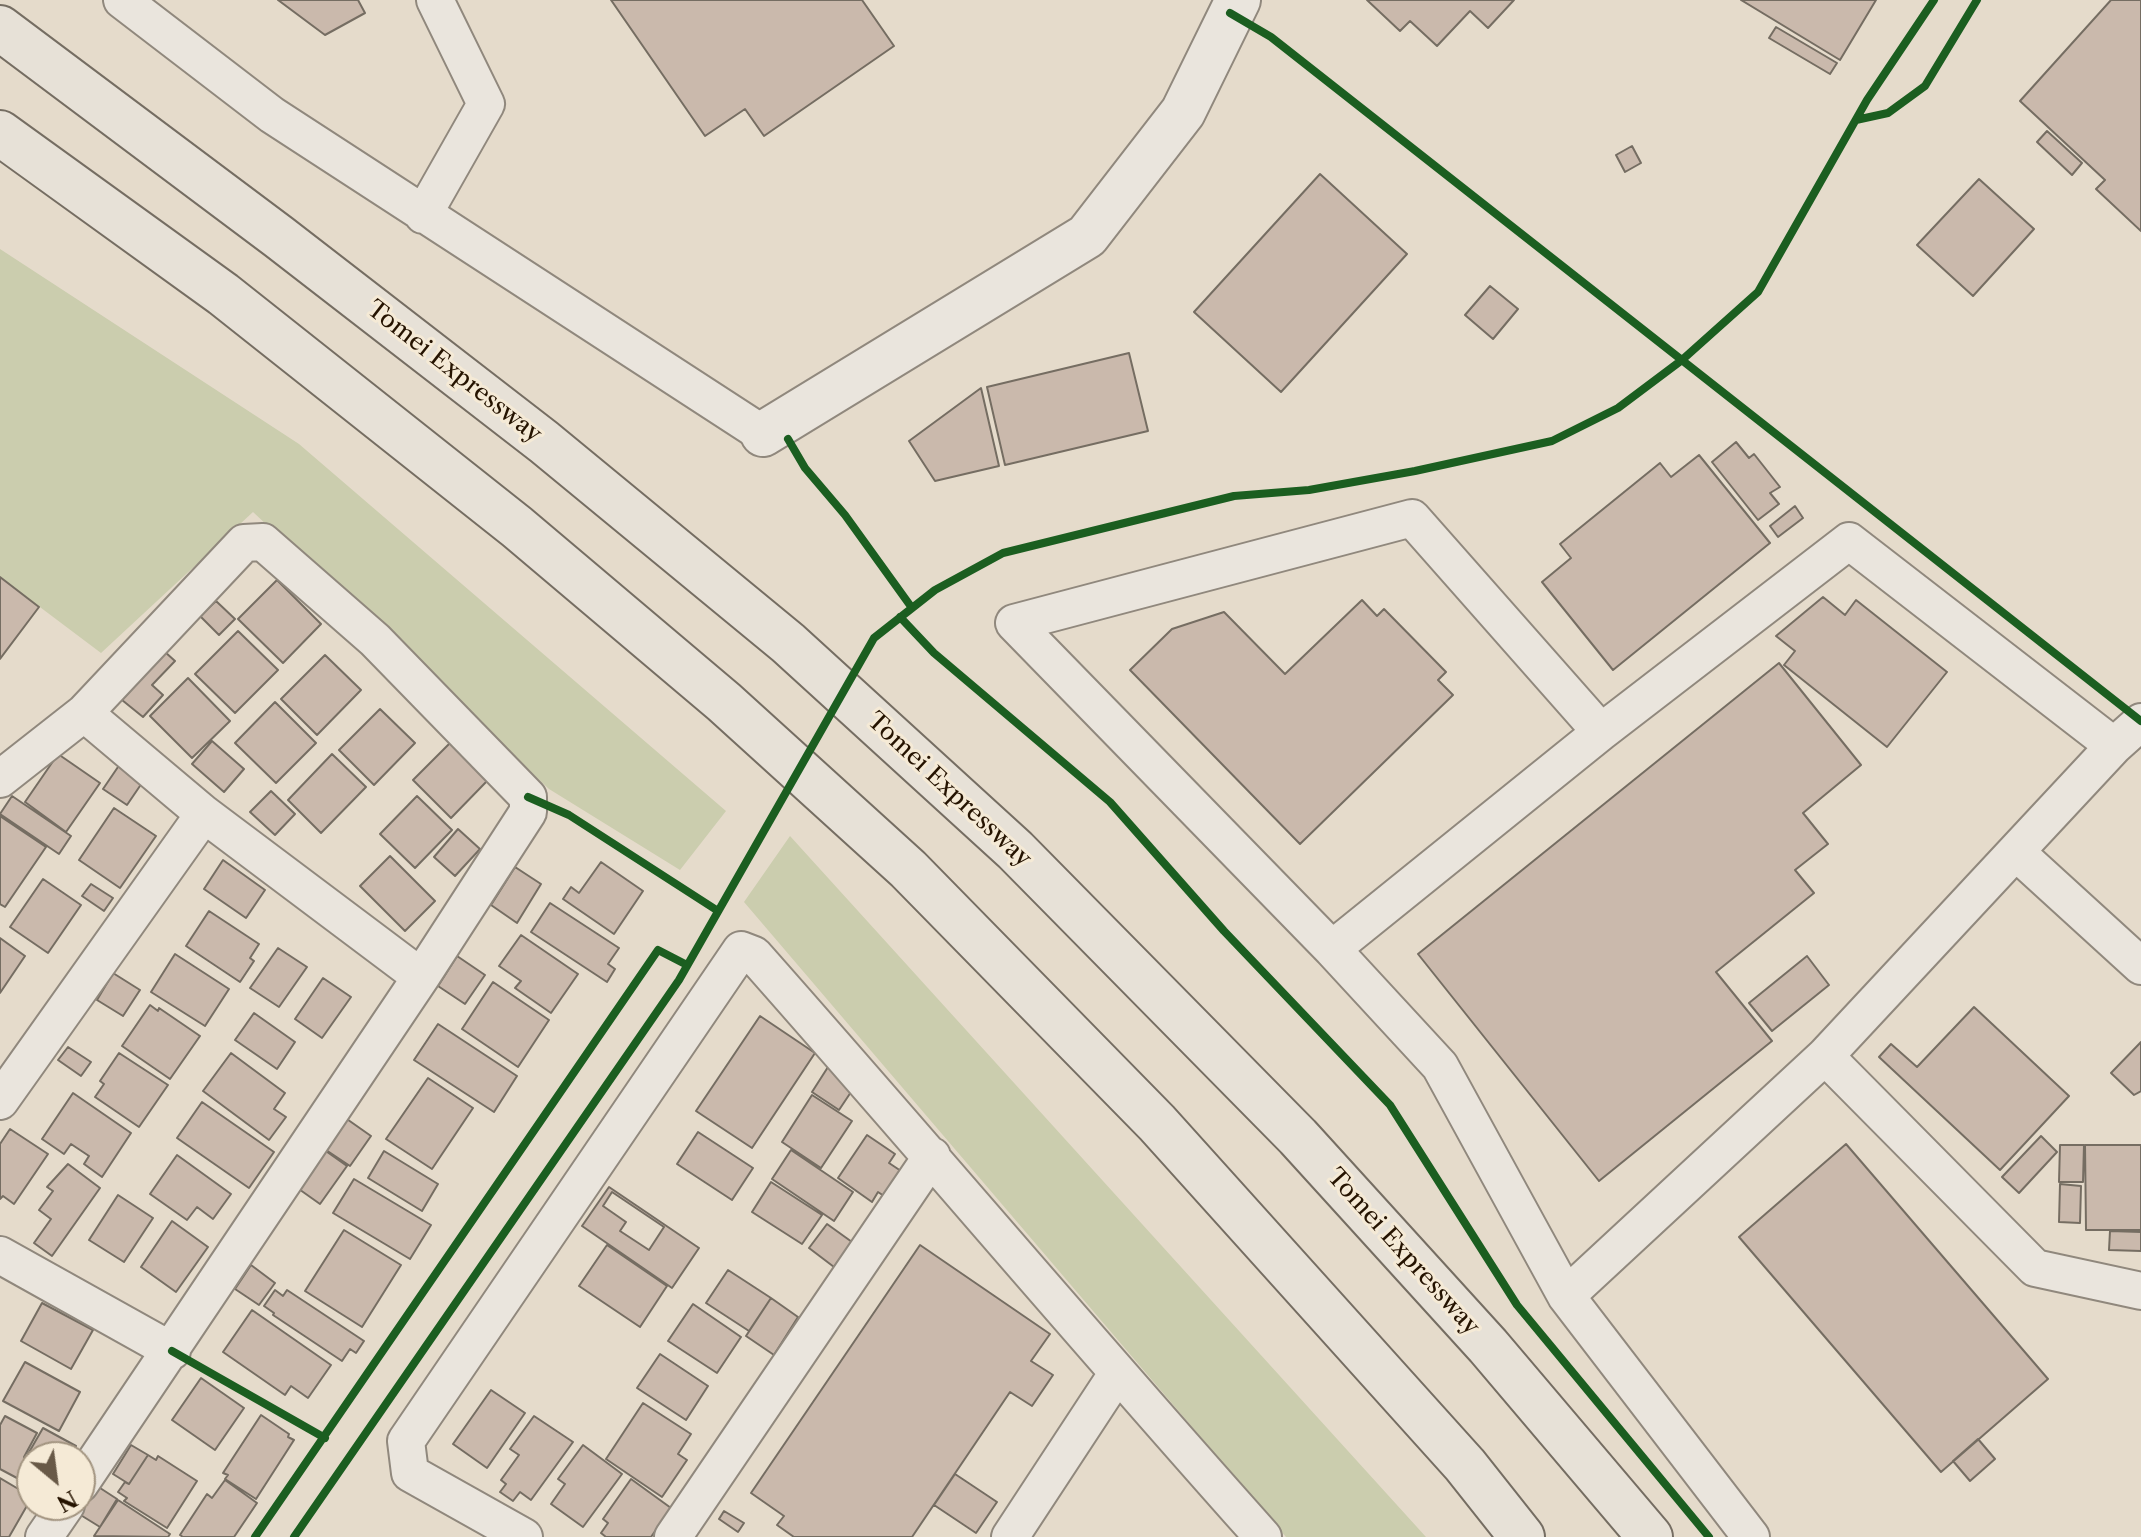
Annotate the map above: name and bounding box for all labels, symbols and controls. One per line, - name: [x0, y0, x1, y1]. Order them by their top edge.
- street label: Tomei Expressway: [361, 295, 547, 449]
- street label: Tomei Expressway: [861, 707, 1037, 873]
- street label: Tomei Expressway: [1321, 1163, 1485, 1341]
- north arrow: [16, 1441, 96, 1521]
- text: N: [52, 1484, 82, 1517]

